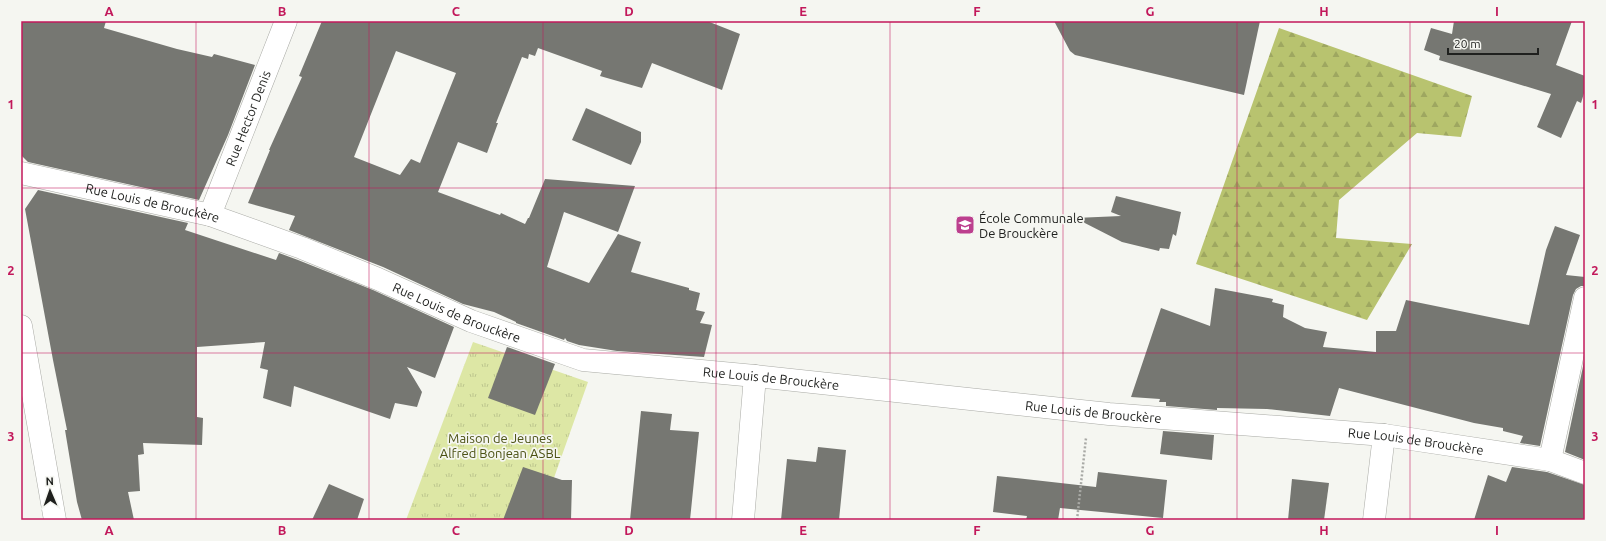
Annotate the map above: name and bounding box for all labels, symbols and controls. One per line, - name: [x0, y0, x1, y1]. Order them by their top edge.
- text: A: [104, 4, 114, 18]
- text: B: [278, 4, 287, 18]
- text: C: [452, 4, 461, 18]
- text: D: [624, 4, 634, 18]
- text: E: [799, 4, 807, 18]
- text: F: [973, 4, 981, 18]
- text: G: [1146, 4, 1155, 18]
- text: H: [1319, 4, 1329, 18]
- text: I: [1495, 4, 1499, 18]
- scale bar: [1448, 30, 1538, 56]
- text: 20 m: [1454, 37, 1481, 50]
- street label: Rue Hector Denis: [223, 68, 273, 168]
- text: 1: [7, 97, 15, 111]
- text: 1: [1591, 97, 1599, 111]
- street label: Rue Louis de Brouckère: [84, 181, 222, 225]
- place label: École Communale De Brouckère: [979, 210, 1084, 240]
- school or university icon: École Communale De Brouckère: [954, 214, 976, 236]
- text: 2: [7, 263, 15, 277]
- text: 2: [1591, 263, 1599, 277]
- street label: Rue Louis de Brouckère: [391, 280, 522, 345]
- street label: Rue Louis de Brouckère: [702, 364, 840, 392]
- street label: Rue Louis de Brouckère: [1024, 398, 1162, 425]
- street label: Rue Louis de Brouckère: [1347, 425, 1485, 457]
- text: 3: [7, 429, 15, 443]
- text: 3: [1591, 429, 1599, 443]
- park label: Maison de Jeunes Alfred Bonjean ASBL: [440, 431, 561, 460]
- north arrow: [30, 471, 70, 511]
- text: N: [45, 475, 54, 487]
- text: A: [104, 523, 114, 537]
- text: B: [278, 523, 287, 537]
- text: C: [452, 523, 461, 537]
- text: D: [624, 523, 634, 537]
- text: E: [799, 523, 807, 537]
- text: F: [973, 523, 981, 537]
- text: G: [1146, 523, 1155, 537]
- text: H: [1319, 523, 1329, 537]
- text: I: [1495, 523, 1499, 537]

